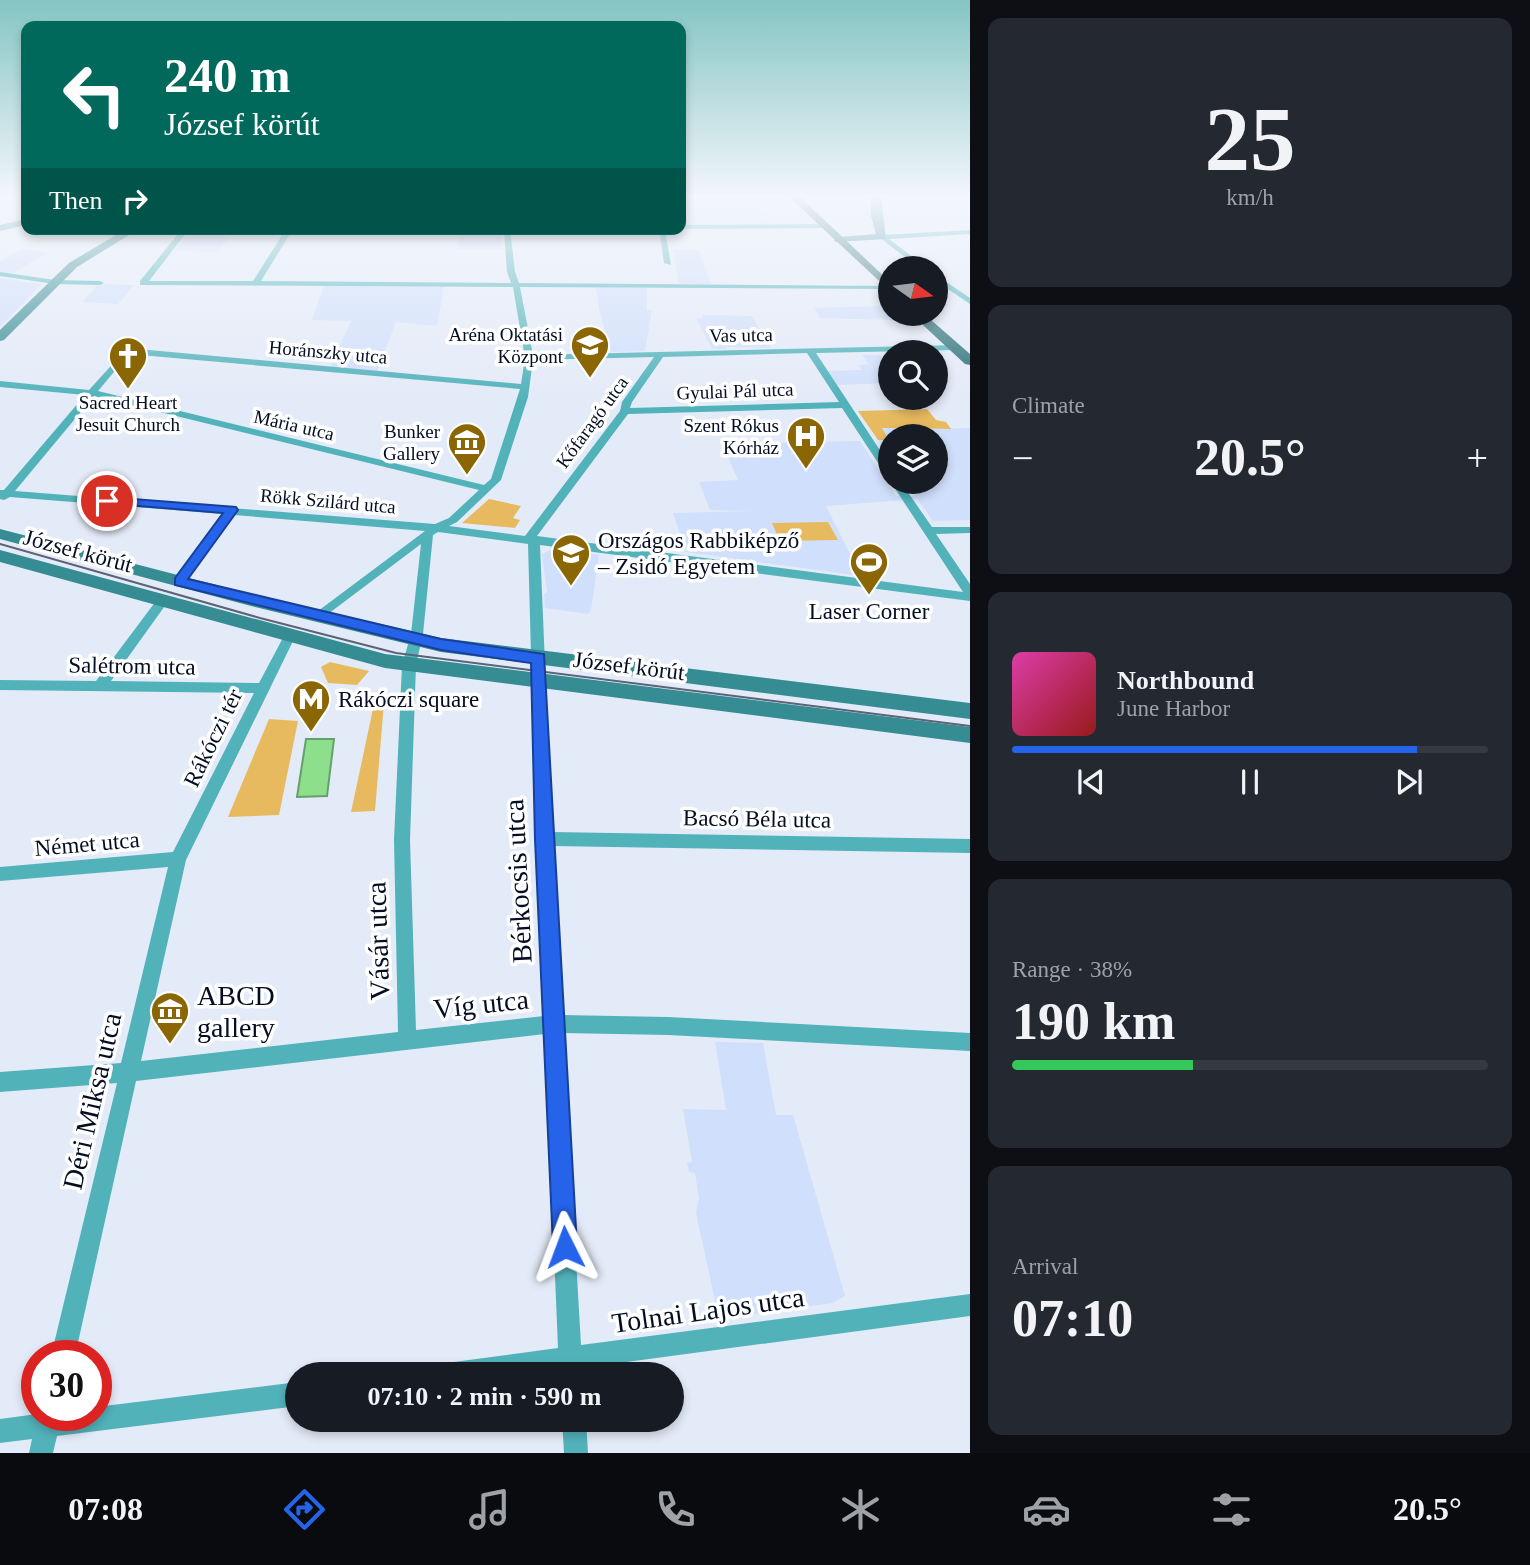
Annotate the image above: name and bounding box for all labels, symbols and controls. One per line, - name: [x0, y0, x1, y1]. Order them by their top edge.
- text: 240 m: [164, 48, 291, 103]
- icon: left: [49, 49, 140, 140]
- text: 25: [1205, 89, 1296, 190]
- text: József körút: [164, 106, 320, 142]
- icon: right: [116, 182, 154, 220]
- text: km/h: [1226, 185, 1274, 210]
- text: Then: [49, 186, 102, 215]
- north arrow: [878, 256, 948, 326]
- map controls: [878, 256, 948, 494]
- place label: Aréna Oktatási Központ: [449, 324, 564, 367]
- school or university icon: Aréna Oktatási Központ: [569, 324, 611, 379]
- street label: Vas utca: [709, 324, 774, 346]
- church icon: Sacred Heart Jesuit Church: [107, 335, 149, 390]
- street label: Horánszky utca: [268, 336, 389, 368]
- button: search: [878, 340, 948, 410]
- street label: Kőfaragó utca: [552, 372, 633, 472]
- street label: Gyulai Pál utca: [676, 378, 794, 404]
- place label: Sacred Heart Jesuit Church: [76, 392, 180, 435]
- text: Climate: [1012, 393, 1085, 418]
- street label: Mária utca: [252, 406, 337, 445]
- place label: Szent Rókus Kórház: [683, 415, 779, 458]
- hospital icon: Szent Rókus Kórház: [785, 415, 827, 470]
- place label: Bunker Gallery: [383, 421, 441, 464]
- museum icon: Bunker Gallery: [446, 421, 488, 476]
- button: layers: [878, 424, 948, 494]
- text: 20.5°: [1194, 429, 1306, 486]
- text: −: [1012, 437, 1033, 479]
- text: +: [1467, 437, 1488, 479]
- pin: [77, 471, 137, 531]
- icon: arrive: [88, 482, 126, 520]
- street label: Rökk Szilárd utca: [259, 485, 397, 517]
- street label: József körút: [21, 524, 136, 578]
- place label: Országos Rabbiképző – Zsidó Egyetem: [597, 528, 799, 579]
- school or university icon: Országos Rabbiképző – Zsidó Egyetem: [550, 532, 592, 587]
- sports icon: Laser Corner: [848, 541, 890, 596]
- place label: Laser Corner: [809, 599, 930, 624]
- street label: József körút: [572, 647, 687, 685]
- street label: Salétrom utca: [68, 652, 196, 680]
- text: Northbound: [1117, 666, 1254, 695]
- metro station icon: Rákóczi square: [290, 678, 332, 733]
- street label: Rákóczi tér: [179, 685, 247, 791]
- place label: Rákóczi square: [338, 687, 479, 712]
- text: June Harbor: [1117, 696, 1230, 721]
- icon: previous: [1072, 763, 1110, 801]
- icon: pause: [1231, 763, 1269, 801]
- icon: next: [1390, 763, 1428, 801]
- street label: Bérkocsis utca: [498, 798, 538, 964]
- street label: Bacsó Béla utca: [683, 805, 831, 833]
- street label: Német utca: [33, 827, 141, 861]
- street label: Vásár utca: [360, 880, 396, 1001]
- text: Range · 38%: [1012, 957, 1132, 982]
- place label: ABCD gallery: [197, 980, 275, 1043]
- street label: Víg utca: [432, 984, 531, 1024]
- museum icon: ABCD gallery: [149, 990, 191, 1045]
- text: 190 km: [1012, 993, 1175, 1050]
- street label: Déri Miksa utca: [57, 1009, 128, 1192]
- position arrow: [528, 1210, 602, 1284]
- text: Arrival: [1012, 1254, 1078, 1279]
- street label: Tolnai Lajos utca: [610, 1281, 807, 1339]
- text: 07:10: [1012, 1290, 1133, 1347]
- speed limit sign: 30: [21, 1340, 112, 1431]
- text: 07:10 · 2 min · 590 m: [368, 1382, 602, 1411]
- icon: directions: [280, 1485, 329, 1534]
- icon: music: [465, 1485, 514, 1534]
- icon: phone: [651, 1485, 700, 1534]
- icon: climate: [836, 1485, 885, 1534]
- icon: car: [1022, 1485, 1071, 1534]
- icon: filters: [1207, 1485, 1256, 1534]
- text: 07:08: [68, 1491, 143, 1527]
- text: 20.5°: [1393, 1491, 1462, 1527]

